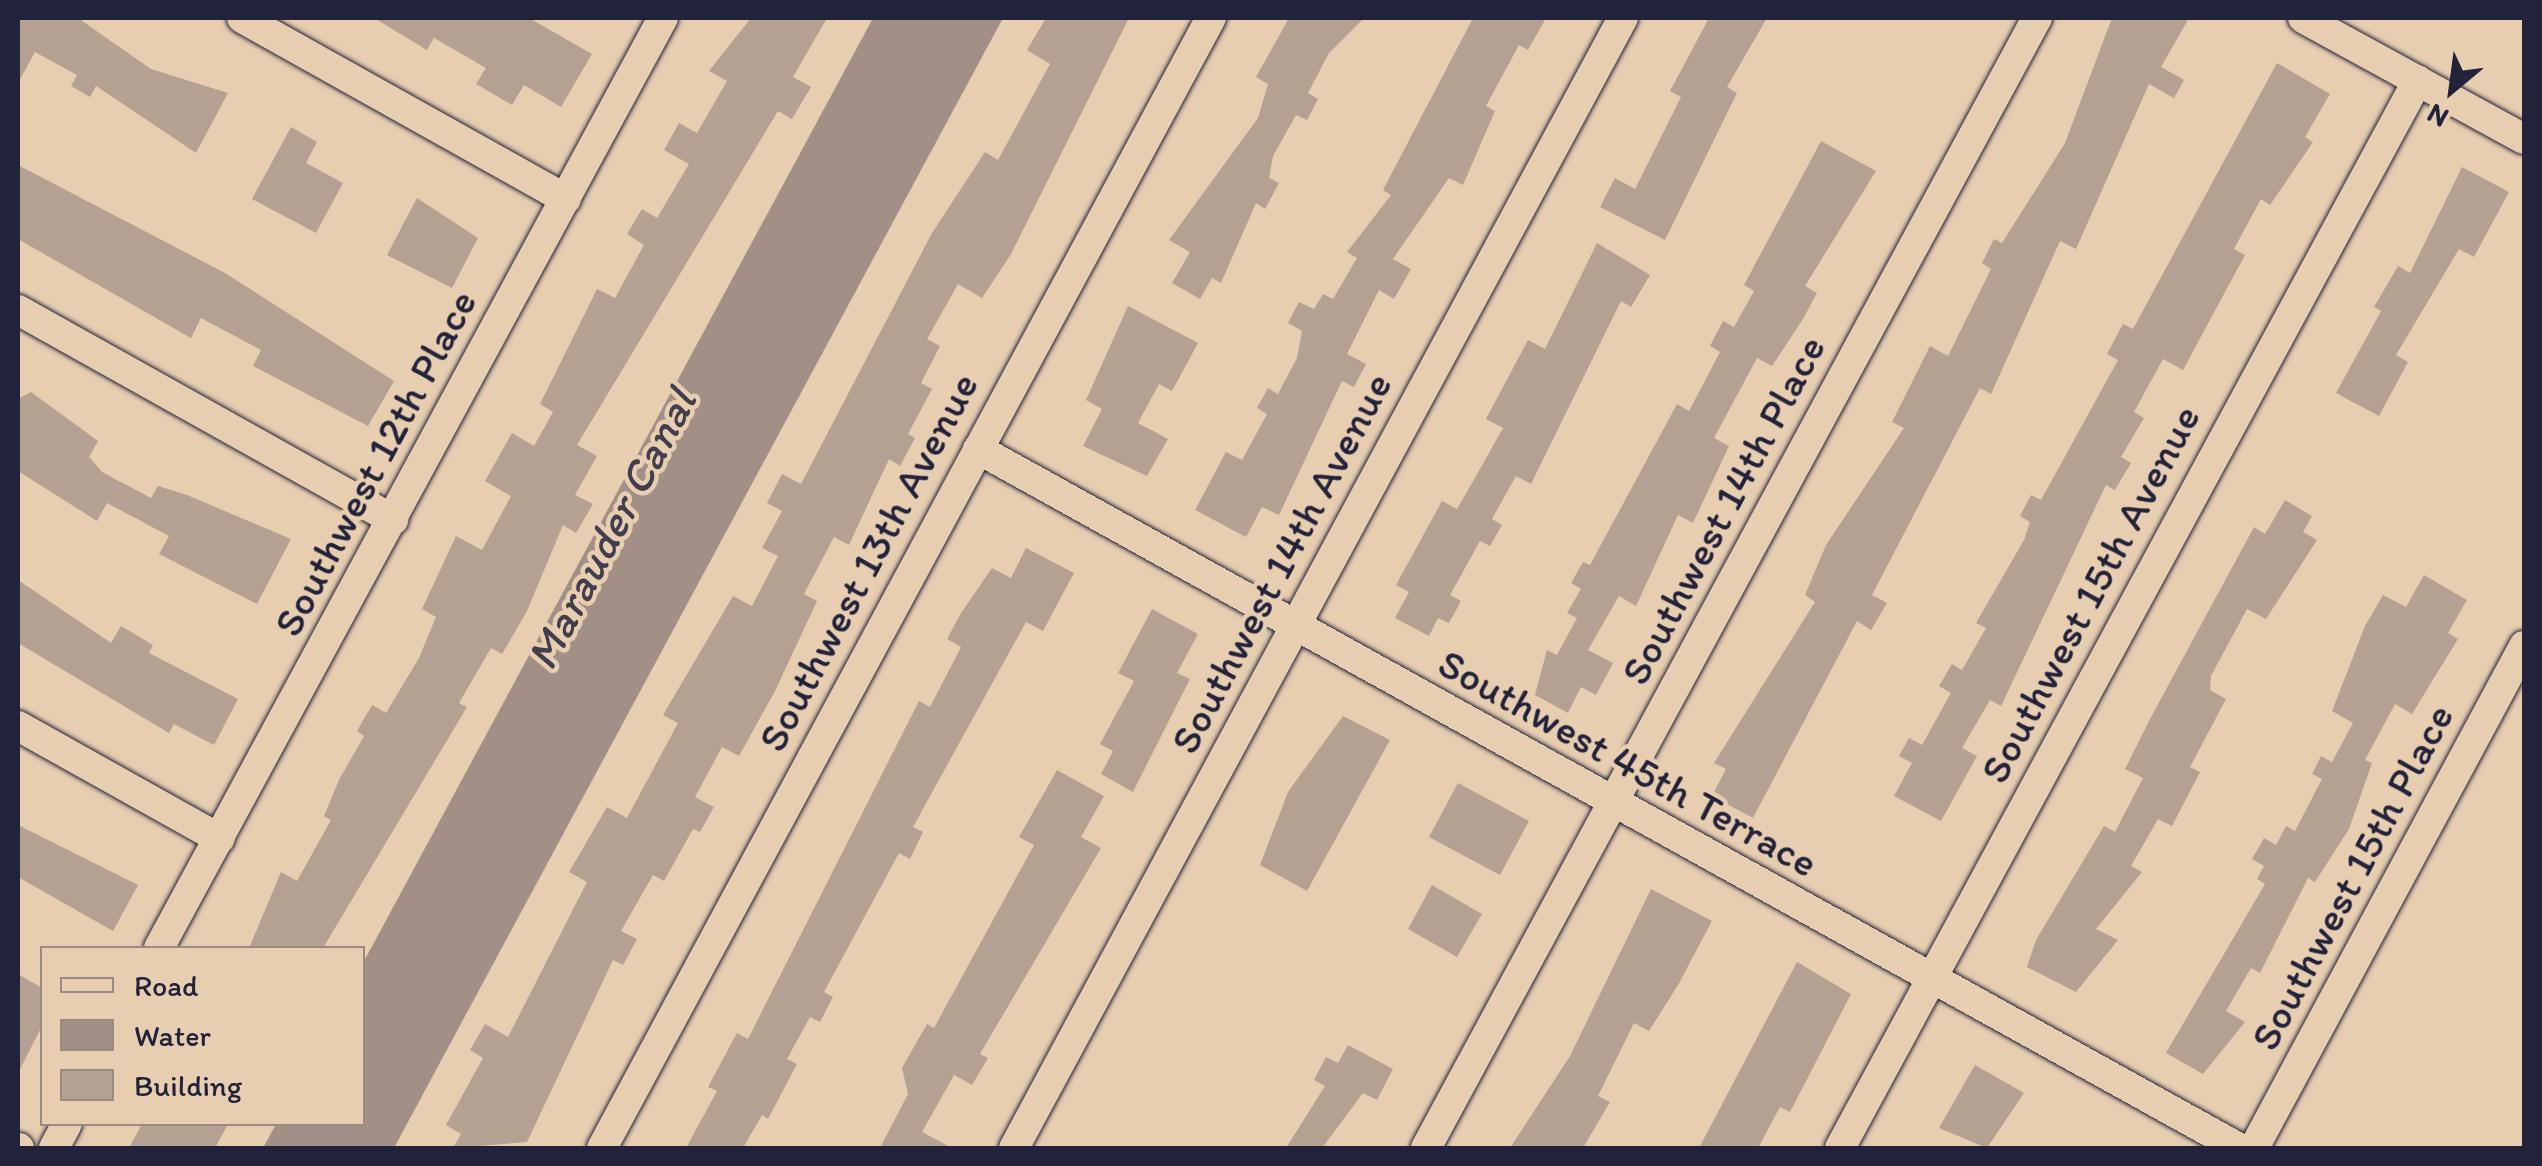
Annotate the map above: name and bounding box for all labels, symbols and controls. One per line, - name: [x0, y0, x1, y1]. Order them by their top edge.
- north arrow: [2402, 40, 2502, 140]
- text: N: [2421, 97, 2454, 136]
- street label: Southwest 12th Place: [263, 282, 487, 644]
- street label: Southwest 14th Place: [1610, 328, 1836, 692]
- street label: Southwest 13th Avenue: [748, 365, 988, 759]
- street label: Southwest 14th Avenue: [1160, 365, 1402, 761]
- water label: Marauder Canal: [514, 379, 708, 679]
- street label: Southwest 15th Avenue: [1970, 398, 2210, 790]
- street label: Southwest 45th Terrace: [1430, 638, 1826, 888]
- street label: Southwest 15th Place: [2240, 696, 2464, 1058]
- legend: [40, 946, 365, 1126]
- text: Road: [134, 967, 199, 1004]
- text: Water: [134, 1017, 211, 1054]
- text: Building: [134, 1067, 242, 1104]

